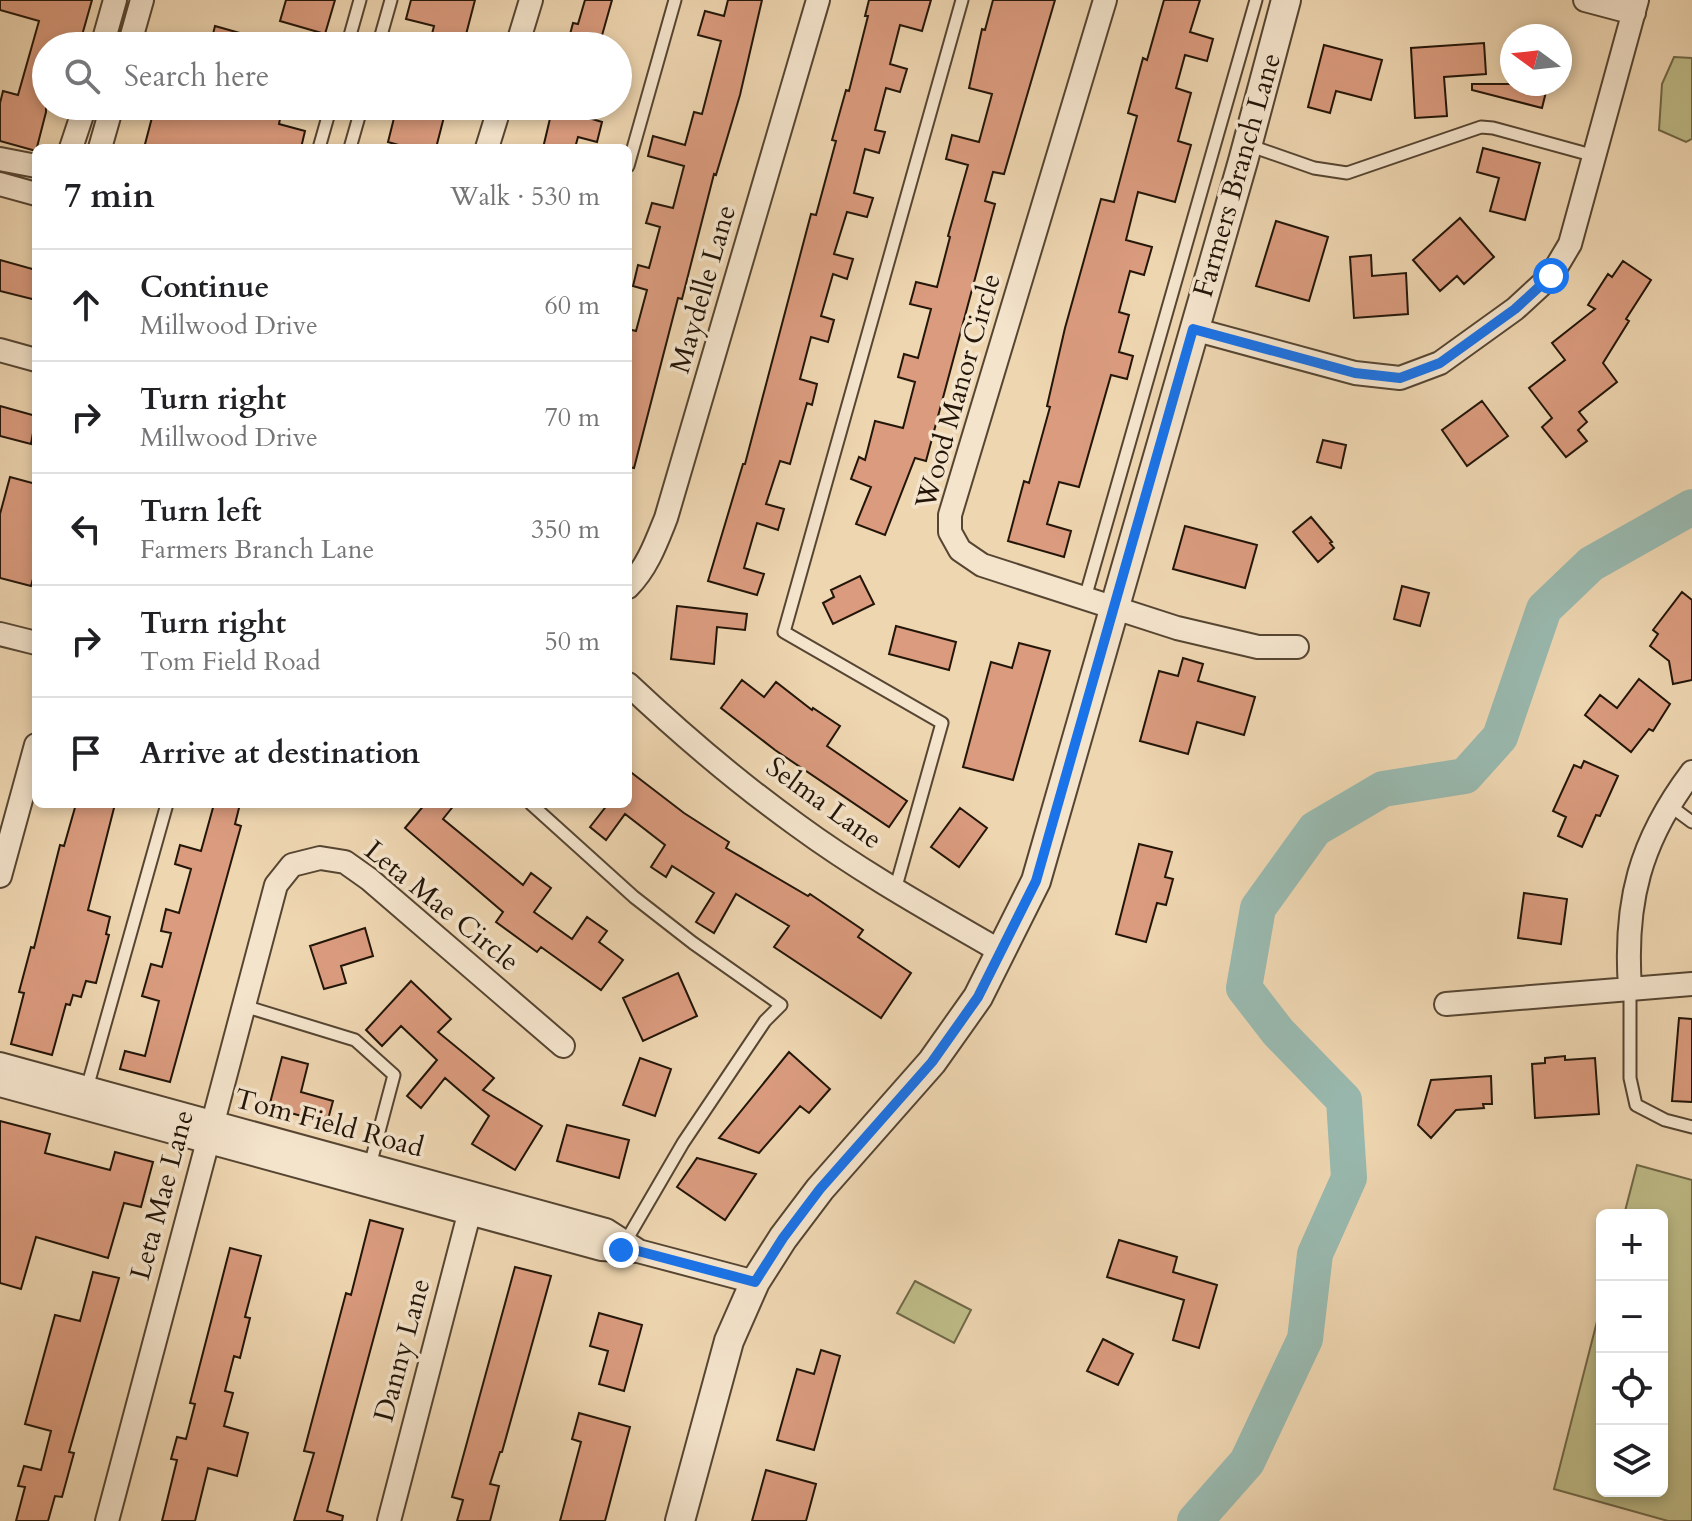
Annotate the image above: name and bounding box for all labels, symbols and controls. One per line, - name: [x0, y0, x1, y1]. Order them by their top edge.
- north arrow: [1500, 24, 1572, 96]
- search box: [32, 32, 632, 120]
- street label: Farmers Branch Lane: [1184, 48, 1290, 302]
- icon: search: [60, 54, 104, 98]
- text: Search here: [124, 56, 269, 97]
- text: 7 min: [64, 173, 155, 219]
- text: Walk · 530 m: [450, 179, 600, 214]
- street label: Maydelle Lane: [661, 201, 745, 377]
- route start: [1533, 258, 1569, 294]
- text: Continue: [140, 267, 269, 308]
- street label: Wood Manor Circle: [906, 269, 1010, 514]
- icon: ahead: [64, 283, 108, 327]
- text: 60 m: [544, 288, 600, 323]
- text: Millwood Drive: [140, 308, 318, 343]
- text: Turn right: [140, 379, 286, 420]
- icon: right: [64, 395, 108, 439]
- text: 70 m: [544, 400, 600, 435]
- text: Millwood Drive: [140, 420, 318, 455]
- text: Turn left: [140, 491, 262, 532]
- icon: left: [64, 507, 108, 551]
- text: 350 m: [531, 512, 600, 547]
- text: Farmers Branch Lane: [140, 532, 374, 567]
- text: Turn right: [140, 603, 286, 644]
- icon: right: [64, 619, 108, 663]
- text: 50 m: [544, 624, 600, 659]
- text: Tom Field Road: [140, 644, 321, 679]
- icon: arrive: [64, 731, 108, 775]
- text: Arrive at destination: [140, 733, 420, 774]
- street label: Selma Lane: [758, 748, 890, 858]
- street label: Leta Mae Circle: [357, 832, 527, 980]
- street label: Tom Field Road: [230, 1079, 428, 1167]
- street label: Leta Mae Lane: [121, 1106, 203, 1284]
- map controls: [1596, 1209, 1668, 1497]
- button: +: [1596, 1209, 1668, 1281]
- route end: [603, 1232, 639, 1268]
- street label: Danny Lane: [365, 1274, 439, 1426]
- button: −: [1596, 1281, 1668, 1353]
- button: locate: [1596, 1353, 1668, 1425]
- button: layers: [1596, 1425, 1668, 1497]

